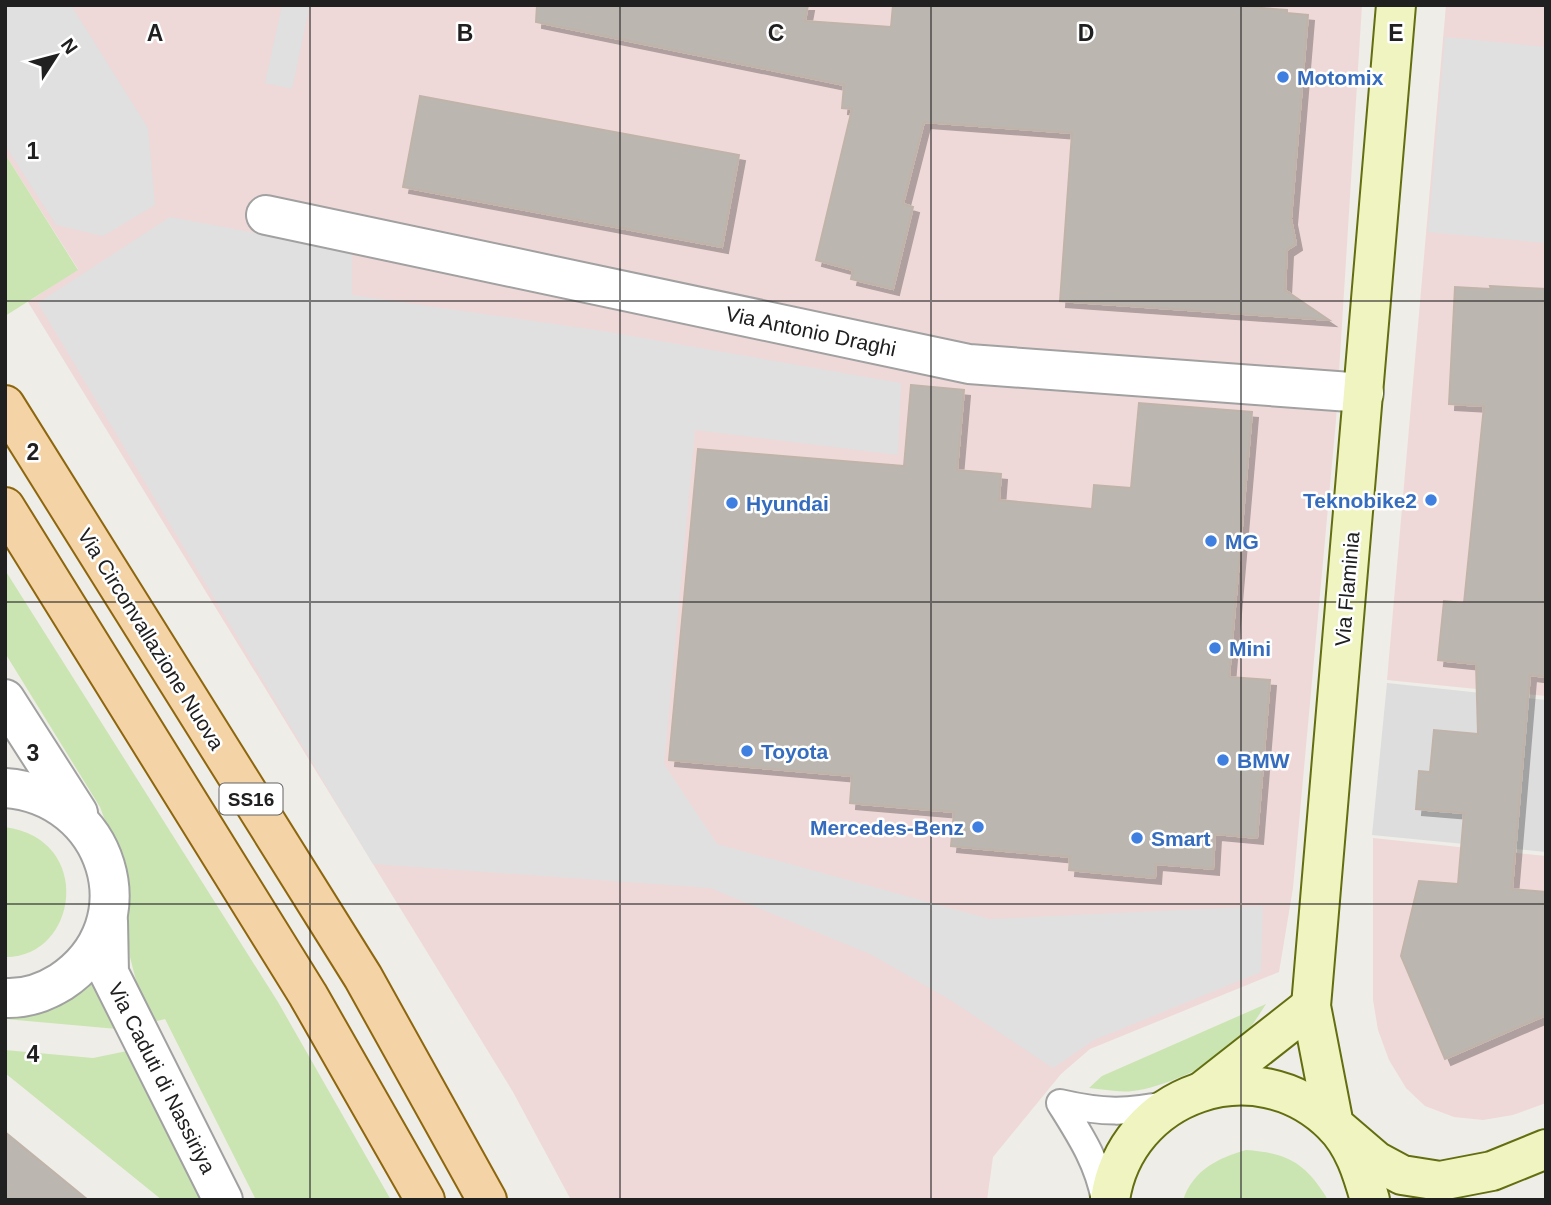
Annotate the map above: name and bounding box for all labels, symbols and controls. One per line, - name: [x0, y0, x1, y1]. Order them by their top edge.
- text: A: [147, 20, 163, 46]
- text: B: [457, 20, 473, 46]
- text: C: [768, 20, 784, 46]
- text: D: [1078, 20, 1094, 46]
- text: E: [1388, 20, 1404, 46]
- north arrow: [21, 21, 91, 91]
- text: N: [57, 35, 82, 58]
- place label: Motomix: [1297, 66, 1384, 89]
- marker: Motomix: [1275, 69, 1291, 85]
- text: 1: [27, 138, 40, 164]
- street label: Via Antonio Draghi: [724, 302, 898, 360]
- text: 2: [27, 439, 39, 465]
- place label: Teknobike2: [1303, 489, 1417, 512]
- place label: Hyundai: [746, 492, 829, 515]
- marker: Teknobike2: [1423, 492, 1439, 508]
- marker: Hyundai: [724, 495, 740, 511]
- street label: Via Circonvallazione Nuova: [73, 524, 229, 754]
- place label: MG: [1225, 530, 1259, 553]
- street label: Via Flaminia: [1331, 530, 1364, 647]
- marker: MG: [1203, 533, 1219, 549]
- place label: Mini: [1229, 637, 1271, 660]
- marker: Mini: [1207, 640, 1223, 656]
- text: 3: [27, 740, 39, 766]
- place label: Toyota: [761, 740, 829, 763]
- marker: Toyota: [739, 743, 755, 759]
- place label: BMW: [1237, 749, 1290, 772]
- marker: BMW: [1215, 752, 1231, 768]
- road number: SS16: [219, 784, 282, 814]
- place label: Mercedes-Benz: [810, 816, 964, 839]
- marker: Mercedes-Benz: [970, 819, 986, 835]
- place label: Smart: [1151, 827, 1211, 850]
- marker: Smart: [1129, 830, 1145, 846]
- street label: Via Caduti di Nassiriya: [104, 979, 220, 1177]
- text: 4: [27, 1041, 40, 1067]

